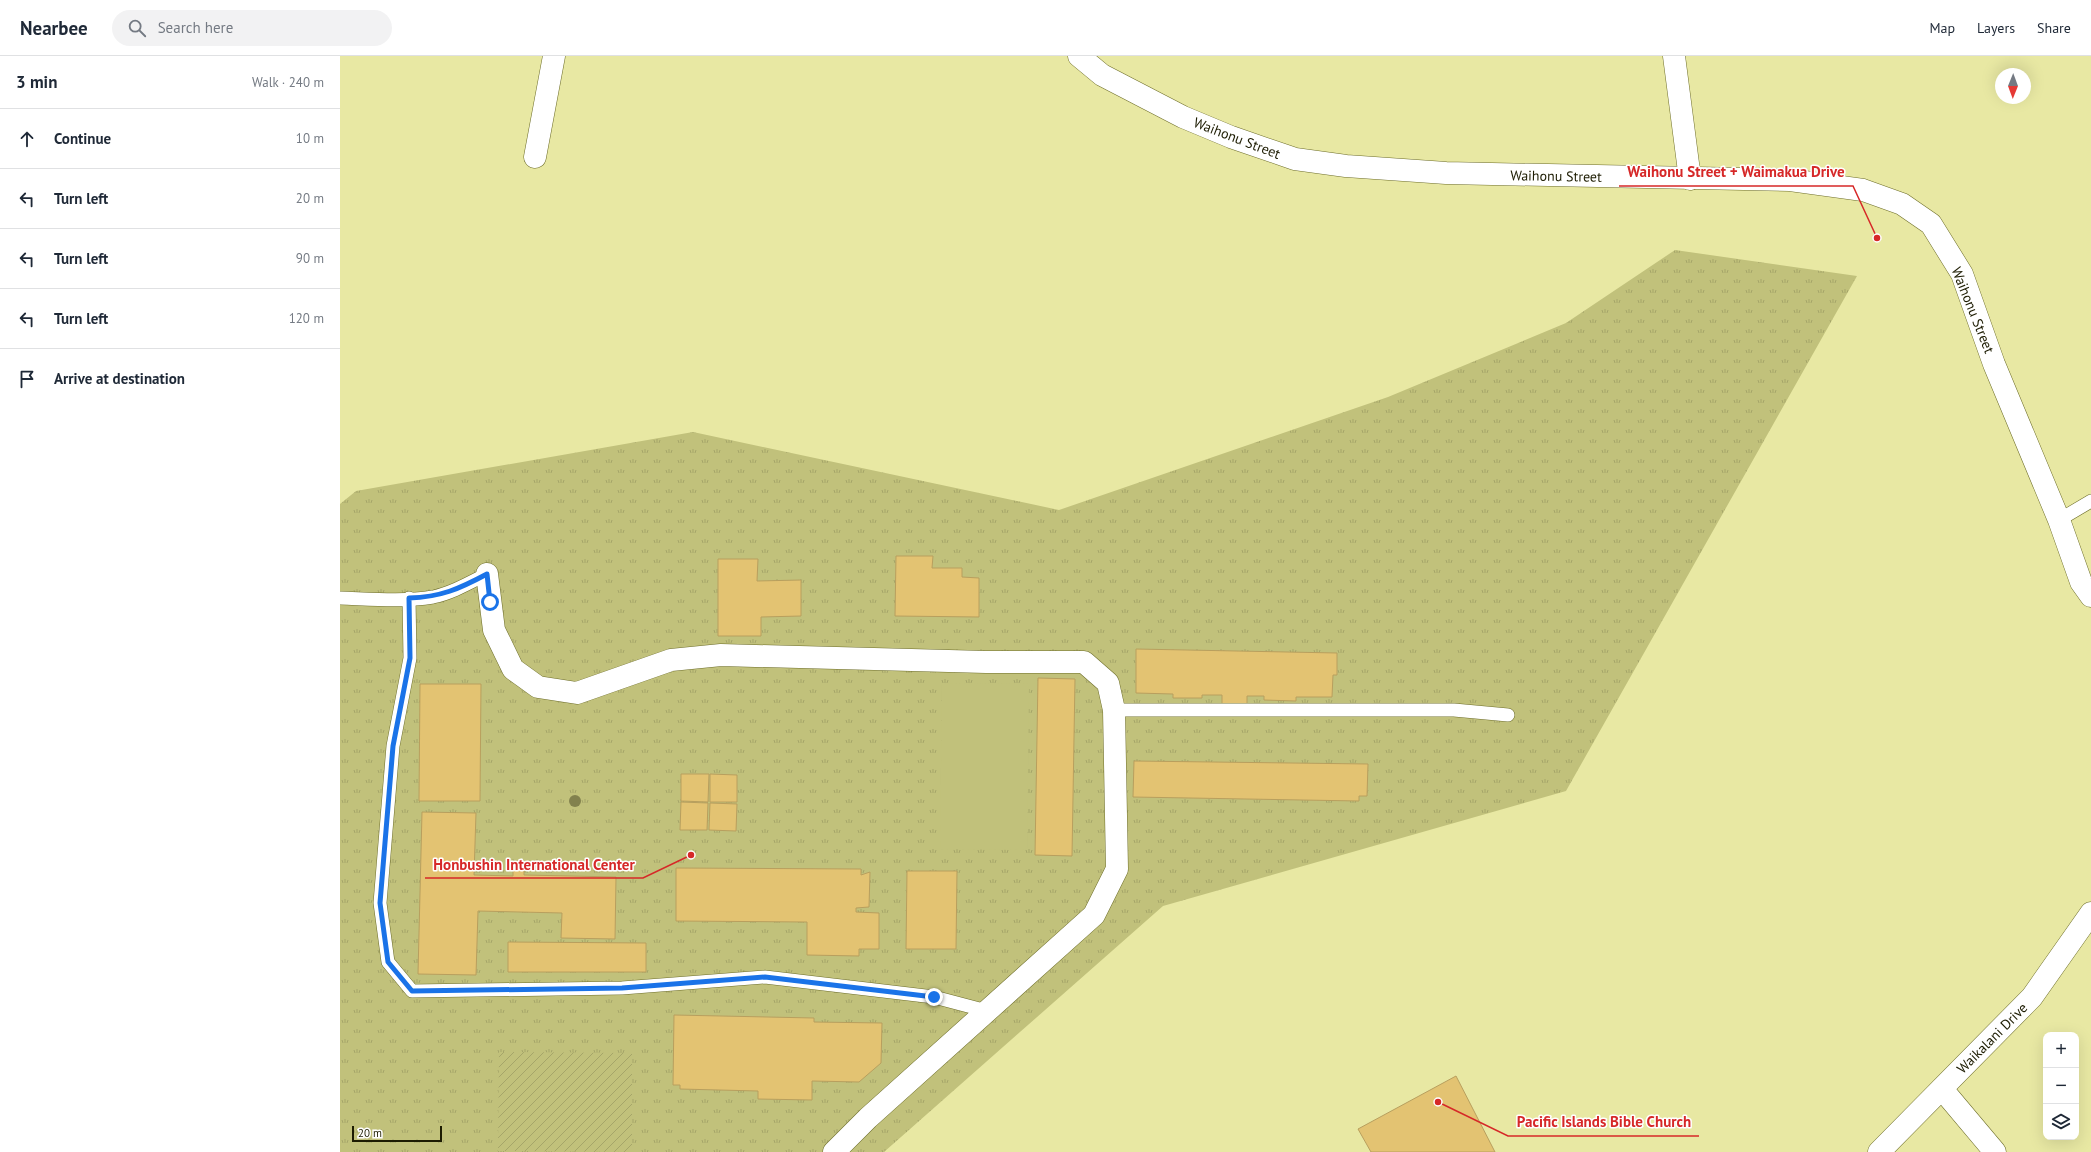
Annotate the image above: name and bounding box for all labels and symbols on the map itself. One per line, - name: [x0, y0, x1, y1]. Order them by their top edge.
- north arrow: [1995, 68, 2031, 104]
- street label: Waihonu Street: [1191, 113, 1283, 163]
- callout: Waihonu Street + Waimakua Drive: [1619, 159, 1853, 186]
- text: Waihonu Street + Waimakua Drive: [1627, 162, 1845, 181]
- street label: Waihonu Street: [1510, 166, 1602, 186]
- street label: Waihonu Street: [1948, 264, 1999, 356]
- route start: [481, 593, 499, 611]
- callout: Honbushin International Center: [425, 851, 643, 878]
- text: Honbushin International Center: [433, 855, 635, 874]
- route end: [925, 988, 943, 1006]
- street label: Waikalani Drive: [1953, 999, 2031, 1077]
- callout: Pacific Islands Bible Church: [1508, 1109, 1699, 1136]
- text: Pacific Islands Bible Church: [1517, 1112, 1691, 1131]
- scale bar: [352, 1124, 442, 1143]

